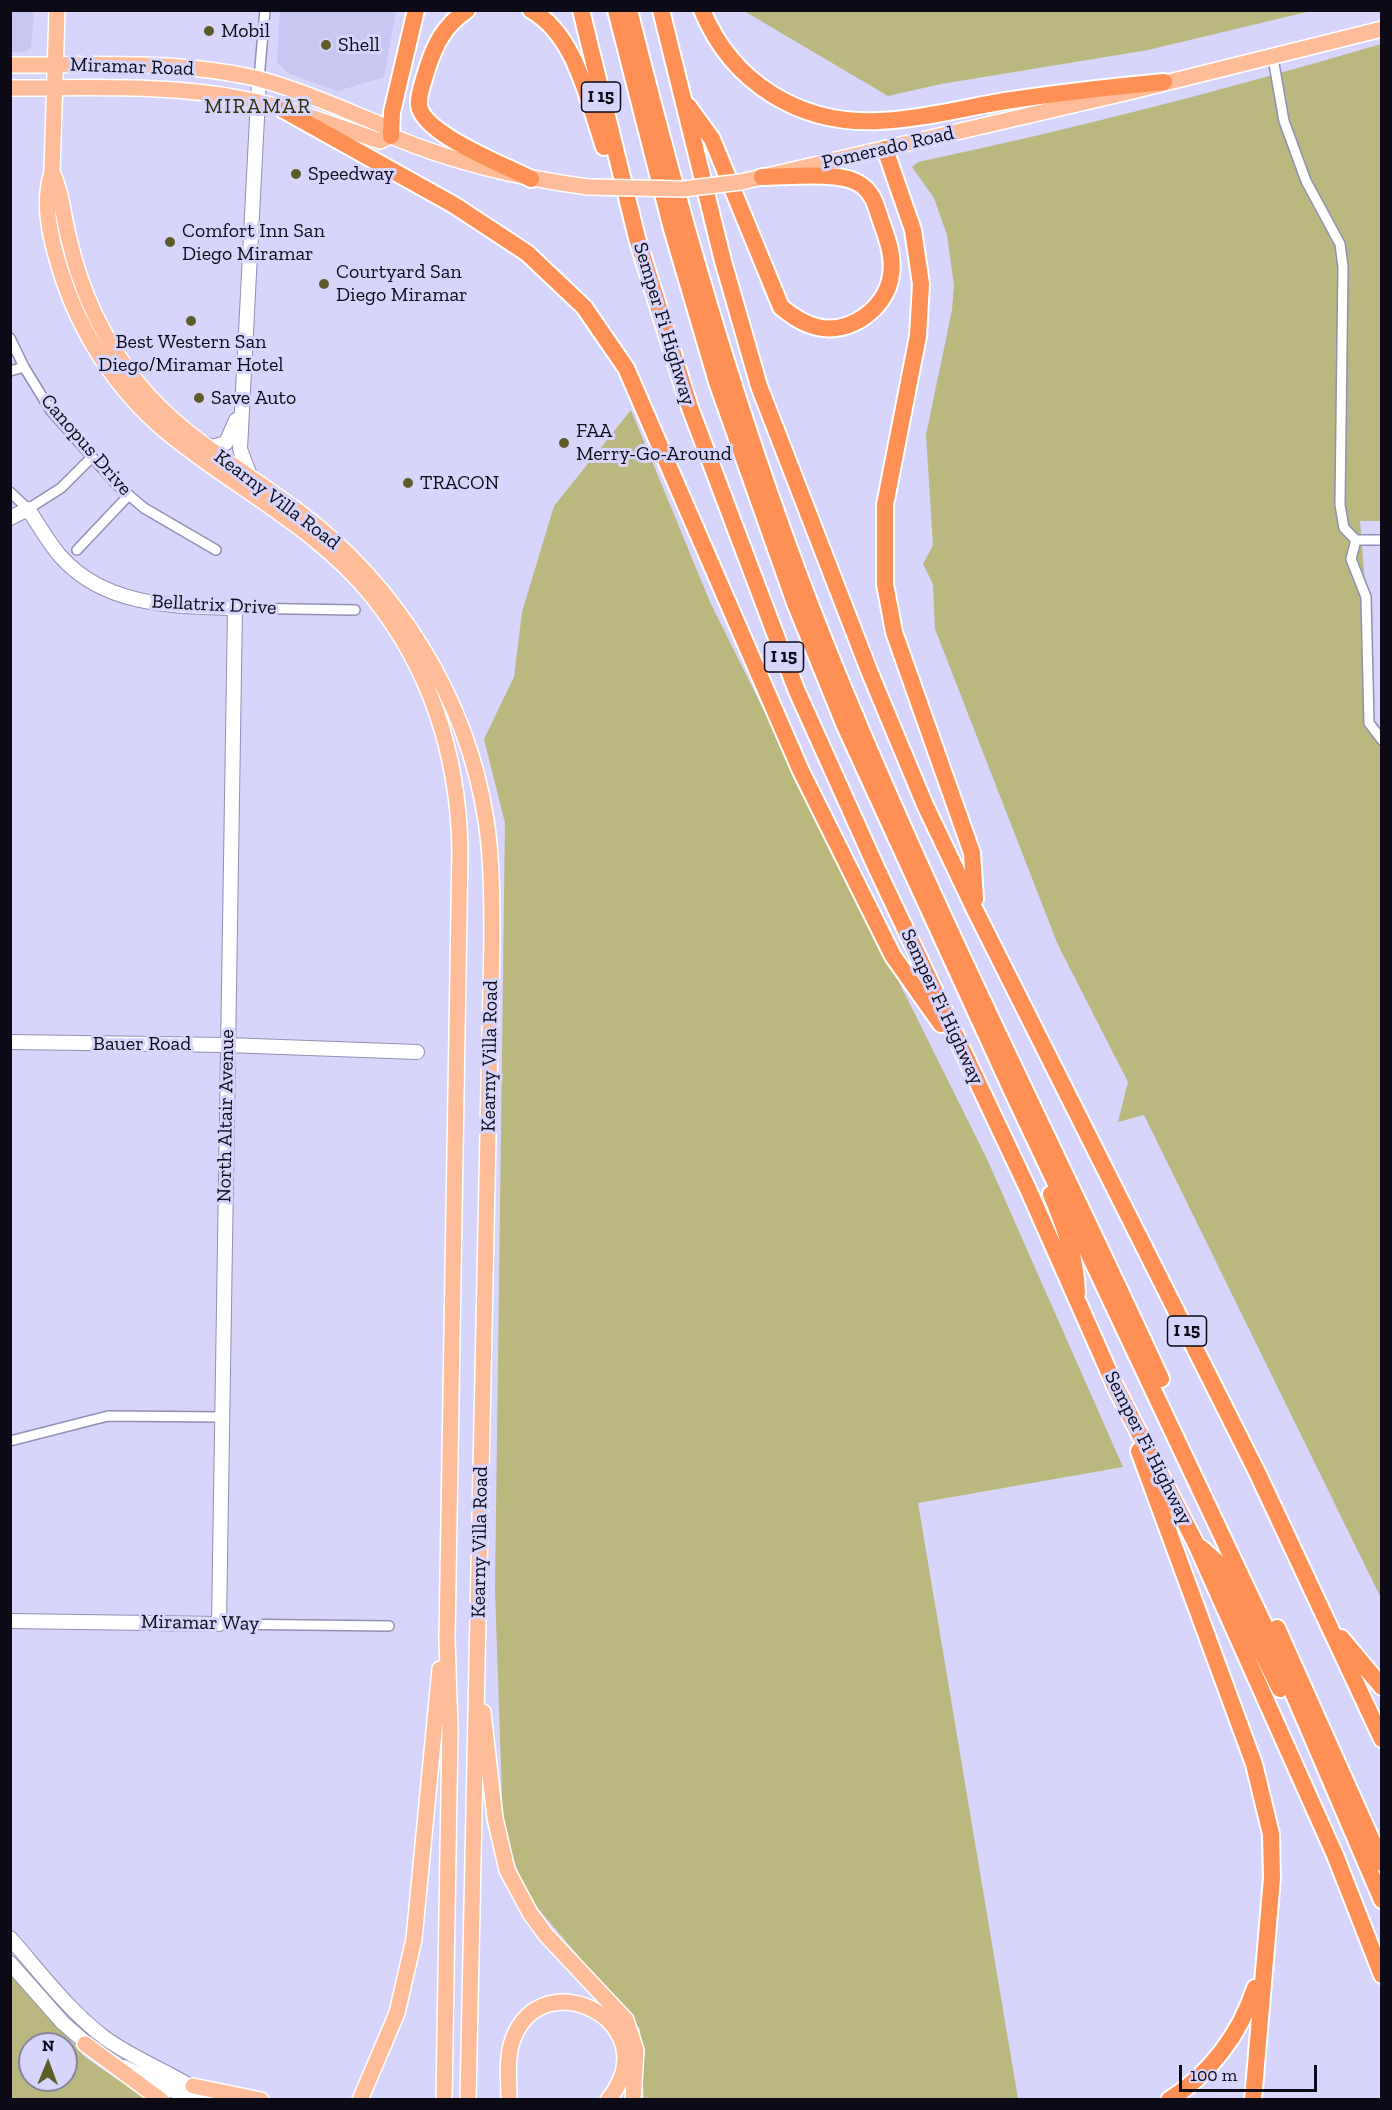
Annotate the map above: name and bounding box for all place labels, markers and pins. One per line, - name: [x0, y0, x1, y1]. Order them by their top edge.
- place label: Mobil: [221, 19, 270, 43]
- marker: Mobil: [202, 24, 216, 38]
- place label: Shell: [338, 33, 380, 57]
- marker: Shell: [319, 38, 333, 52]
- place label: Speedway: [308, 162, 394, 186]
- marker: Speedway: [289, 167, 303, 181]
- place label: Comfort Inn San Diego Miramar: [182, 219, 325, 266]
- marker: Comfort Inn San Diego Miramar: [163, 235, 177, 249]
- place label: Courtyard San Diego Miramar: [336, 260, 467, 307]
- marker: Courtyard San Diego Miramar: [317, 277, 331, 291]
- marker: Best Western San Diego/Miramar Hotel: [184, 314, 198, 328]
- place label: Best Western San Diego/Miramar Hotel: [98, 330, 284, 377]
- place label: Save Auto: [211, 386, 296, 410]
- marker: Save Auto: [192, 391, 206, 405]
- place label: FAA Merry-Go-Around: [576, 419, 732, 466]
- marker: FAA Merry-Go-Around: [557, 436, 571, 450]
- place label: TRACON: [420, 471, 499, 495]
- marker: TRACON: [401, 476, 415, 490]

